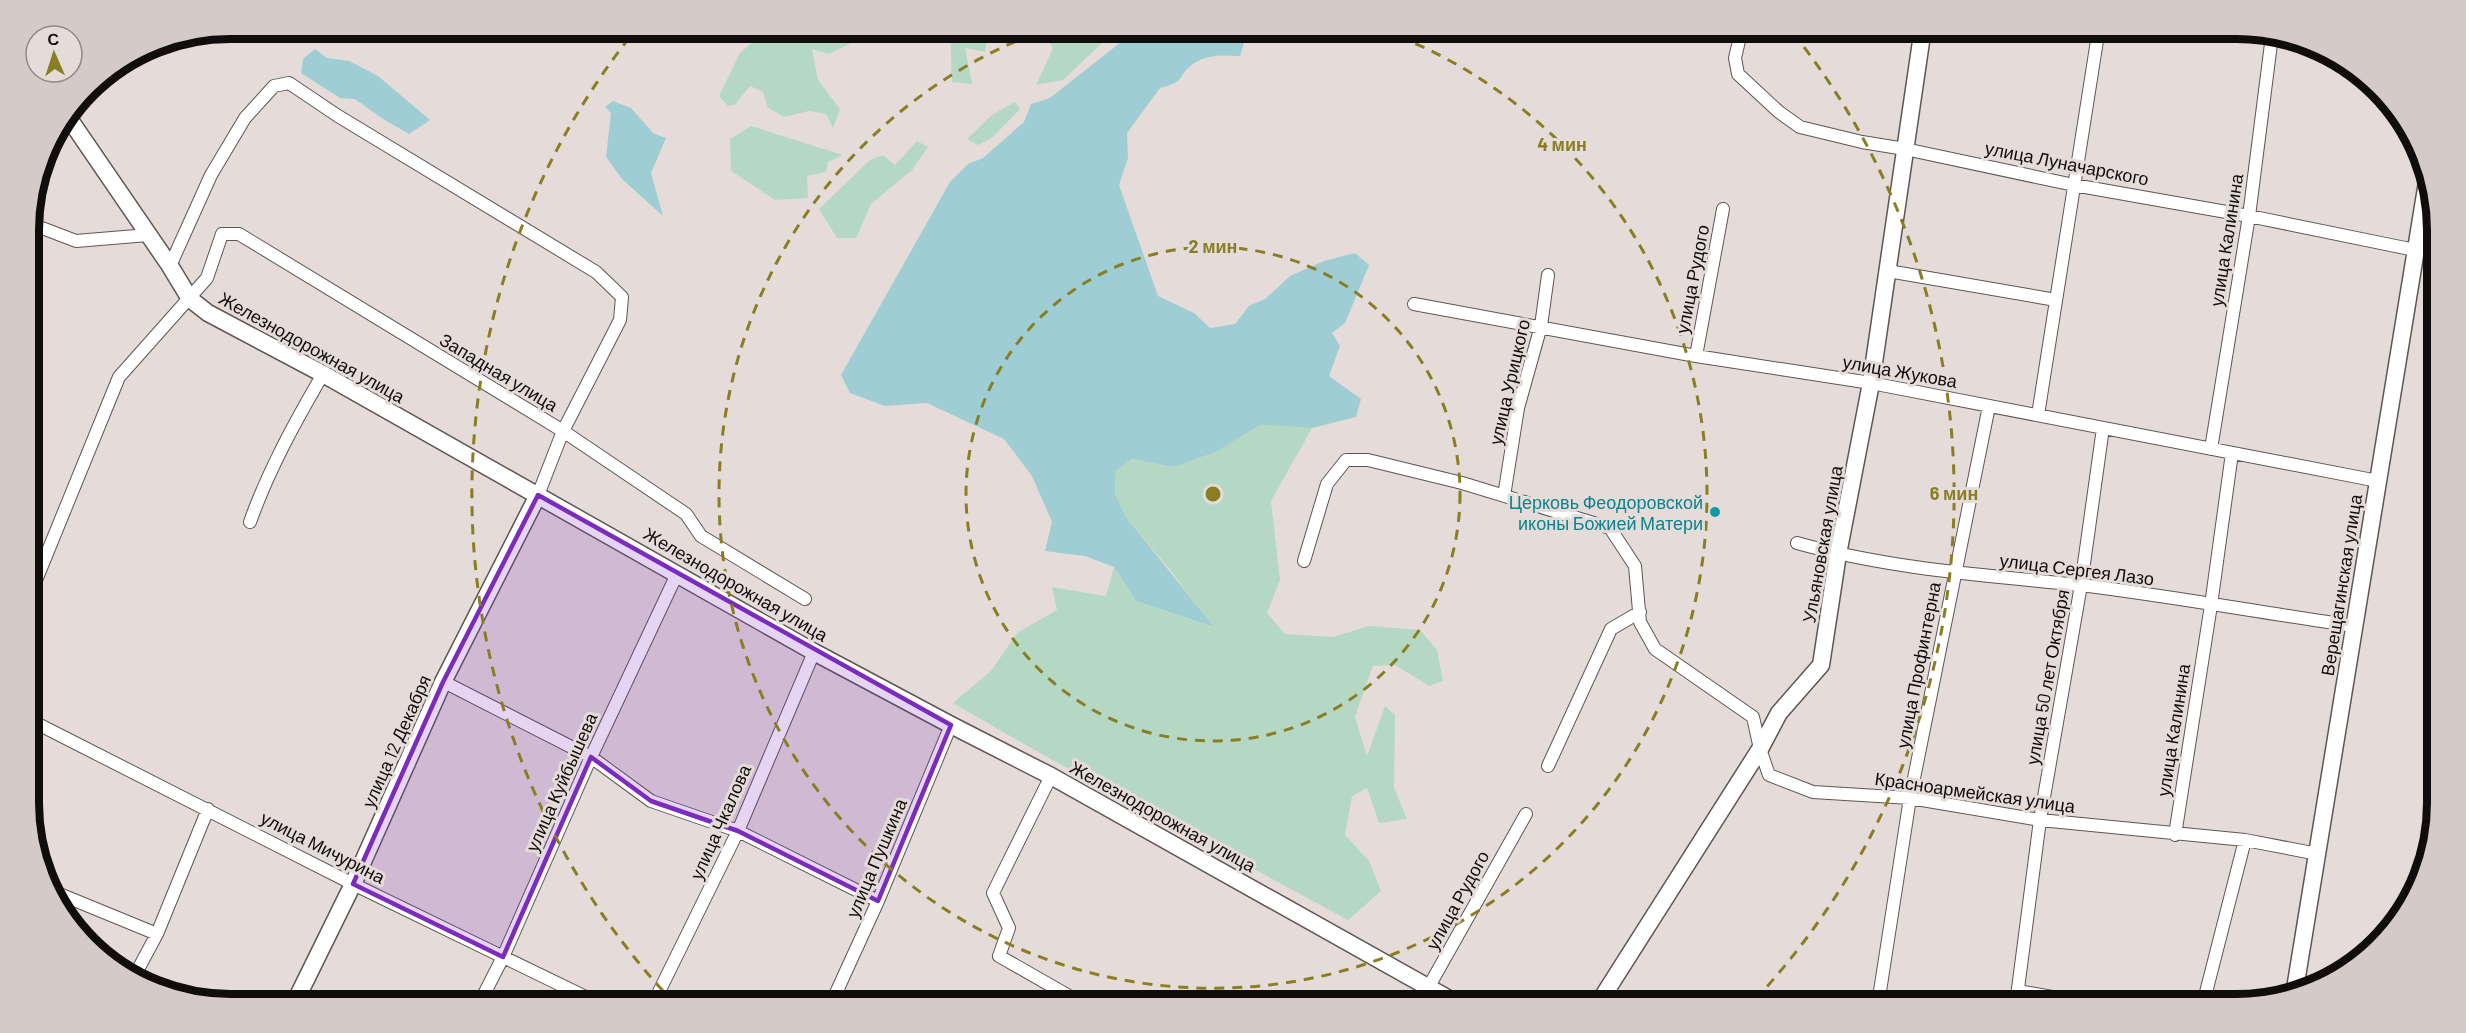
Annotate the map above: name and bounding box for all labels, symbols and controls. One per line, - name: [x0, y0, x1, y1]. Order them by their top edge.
- north arrow: [24, 24, 84, 84]
- text: С: [47, 29, 60, 48]
- text: 4 мин: [1537, 133, 1587, 155]
- street label: улица Луначарского: [1983, 136, 2151, 190]
- street label: улица Калинина: [2205, 171, 2248, 308]
- street label: улица Рудого: [1671, 223, 1713, 335]
- text: 2 мин: [1189, 235, 1237, 257]
- street label: Железнодорожная улица: [215, 287, 410, 408]
- street label: улица Урицкого: [1484, 317, 1534, 447]
- street label: Западная улица: [436, 328, 563, 416]
- street label: улица Жукова: [1841, 350, 1960, 392]
- street label: Ульяновская улица: [1797, 463, 1847, 624]
- text: 6 мин: [1930, 482, 1978, 504]
- centre of rings: [1203, 484, 1223, 504]
- place label: Церковь Феодоровской иконы Божией Матери: [1509, 491, 1703, 534]
- street label: Верещагинская улица: [2316, 492, 2366, 677]
- marker: Церковь Феодоровской иконы Божией Матери: [1708, 505, 1722, 519]
- street label: Железнодорожная улица: [640, 522, 833, 646]
- street label: улица Сергея Лазо: [1999, 549, 2155, 589]
- street label: улица Профинтерна: [1891, 579, 1945, 750]
- street label: улица 50 лет Октября: [2021, 588, 2073, 766]
- street label: улица Калинина: [2152, 661, 2195, 798]
- street label: улица 12 Декабря: [357, 671, 435, 811]
- street label: улица Куйбышева: [521, 708, 602, 855]
- street label: Железнодорожная улица: [1066, 756, 1261, 877]
- street label: улица Чкалова: [685, 760, 756, 883]
- street label: Красноармейская улица: [1873, 767, 2078, 817]
- street label: улица Пушкина: [841, 794, 911, 921]
- street label: улица Мичурина: [257, 806, 390, 888]
- street label: улица Рудого: [1421, 846, 1493, 954]

